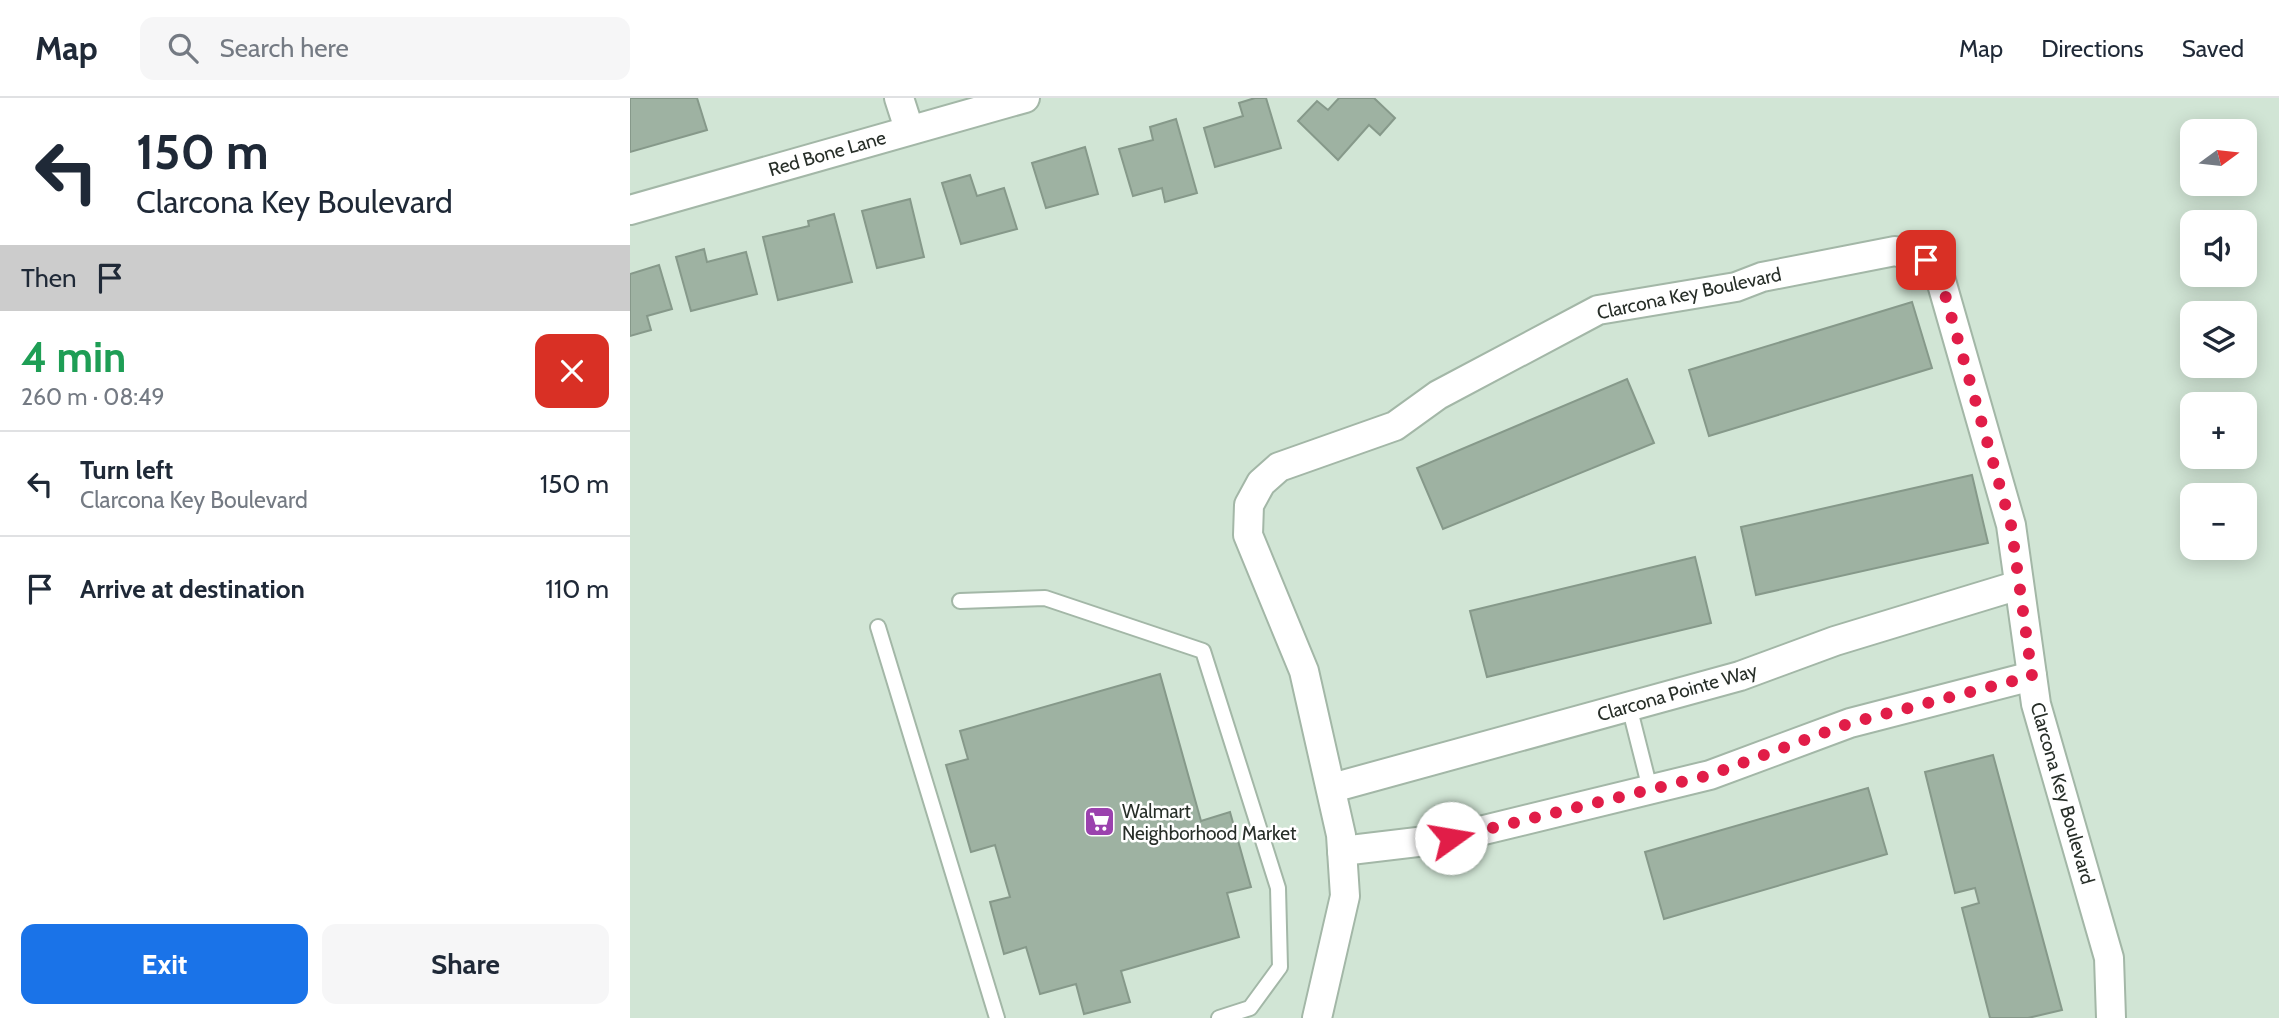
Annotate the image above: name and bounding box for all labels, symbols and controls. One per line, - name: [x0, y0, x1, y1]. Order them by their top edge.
- search box: [140, 17, 630, 80]
- text: Map: [35, 28, 98, 68]
- icon: search: [164, 29, 202, 67]
- text: Search here: [220, 32, 349, 64]
- text: Map: [1959, 34, 2003, 63]
- text: Directions: [2041, 34, 2144, 63]
- text: Saved: [2182, 34, 2244, 63]
- north arrow: [2180, 119, 2258, 196]
- map controls: [2180, 119, 2257, 560]
- text: 150 m: [136, 122, 269, 181]
- icon: left: [21, 126, 112, 217]
- street label: Red Bone Lane: [766, 126, 889, 181]
- text: Clarcona Key Boulevard: [136, 182, 453, 221]
- button: sound: [2180, 210, 2257, 287]
- pin: [1896, 230, 1956, 290]
- icon: arrive: [1907, 241, 1945, 279]
- icon: arrive: [91, 259, 129, 297]
- text: Then: [21, 262, 77, 294]
- street label: Clarcona Key Boulevard: [1595, 263, 1783, 324]
- button: layers: [2180, 301, 2257, 378]
- text: 4 min: [21, 331, 126, 383]
- button: close: [535, 334, 609, 408]
- text: 260 m · 08:49: [21, 383, 164, 411]
- button: +: [2180, 392, 2257, 469]
- text: Turn left: [80, 454, 173, 486]
- icon: left: [21, 465, 59, 503]
- text: 150 m: [540, 468, 609, 500]
- button: −: [2180, 483, 2257, 560]
- text: Clarcona Key Boulevard: [80, 486, 308, 514]
- icon: arrive: [21, 570, 59, 608]
- text: Arrive at destination: [80, 573, 305, 605]
- text: 110 m: [545, 573, 609, 605]
- street label: Clarcona Pointe Way: [1594, 659, 1760, 726]
- street label: Clarcona Key Boulevard: [2026, 700, 2099, 887]
- place label: Walmart Neighborhood Market: [1122, 800, 1297, 845]
- position arrow: [1414, 801, 1488, 875]
- supermarket icon: Walmart Neighborhood Market: [1082, 805, 1116, 839]
- button: Exit: [21, 924, 308, 1004]
- button: Share: [322, 924, 609, 1004]

